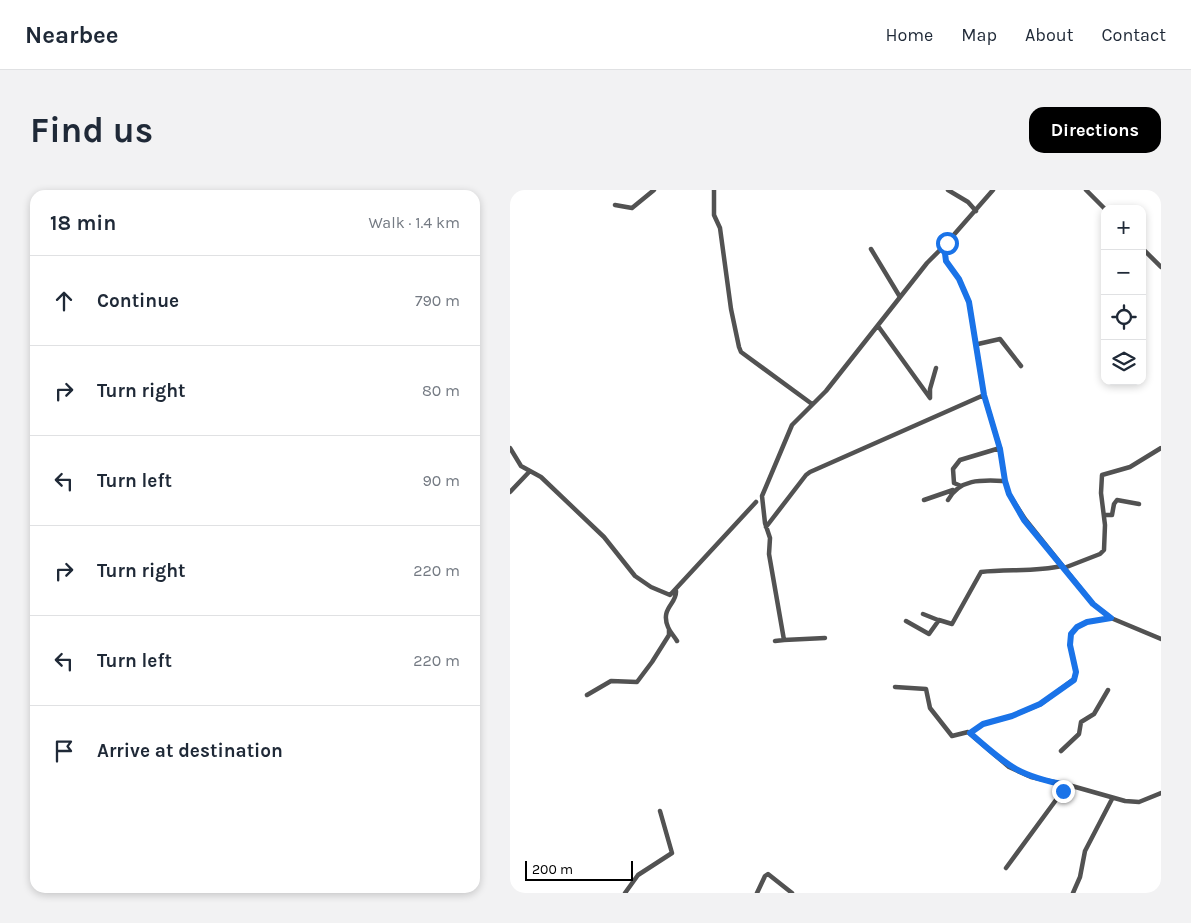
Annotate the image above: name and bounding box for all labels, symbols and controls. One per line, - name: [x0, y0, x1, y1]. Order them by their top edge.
- text: Nearbee: [25, 21, 119, 49]
- text: Home: [885, 24, 933, 46]
- text: Map: [961, 24, 997, 46]
- text: About: [1025, 24, 1074, 46]
- text: Contact: [1102, 24, 1166, 46]
- button: Directions: [1029, 107, 1161, 153]
- text: Find us: [30, 110, 153, 151]
- map controls: [1101, 205, 1146, 385]
- button: +: [1101, 205, 1146, 250]
- text: 18 min: [50, 211, 116, 235]
- text: Walk · 1.4 km: [369, 213, 460, 232]
- route start: [936, 232, 959, 255]
- button: −: [1101, 250, 1146, 295]
- icon: ahead: [50, 287, 78, 315]
- text: Continue: [97, 290, 179, 312]
- text: 790 m: [415, 291, 460, 310]
- button: locate: [1101, 295, 1146, 340]
- button: layers: [1101, 340, 1146, 385]
- icon: right: [50, 377, 78, 405]
- text: Turn right: [97, 380, 186, 402]
- text: 80 m: [422, 381, 460, 400]
- icon: left: [50, 467, 78, 495]
- text: Turn left: [97, 470, 172, 492]
- text: 90 m: [422, 471, 460, 490]
- icon: right: [50, 557, 78, 585]
- text: Turn right: [97, 560, 186, 582]
- text: 220 m: [413, 561, 460, 580]
- icon: left: [50, 647, 78, 675]
- text: Turn left: [97, 650, 172, 672]
- text: 220 m: [413, 651, 460, 670]
- icon: arrive: [50, 737, 78, 765]
- text: Arrive at destination: [97, 740, 283, 762]
- route end: [1052, 780, 1075, 803]
- scale bar: [525, 858, 632, 881]
- text: 200 m: [532, 861, 573, 878]

